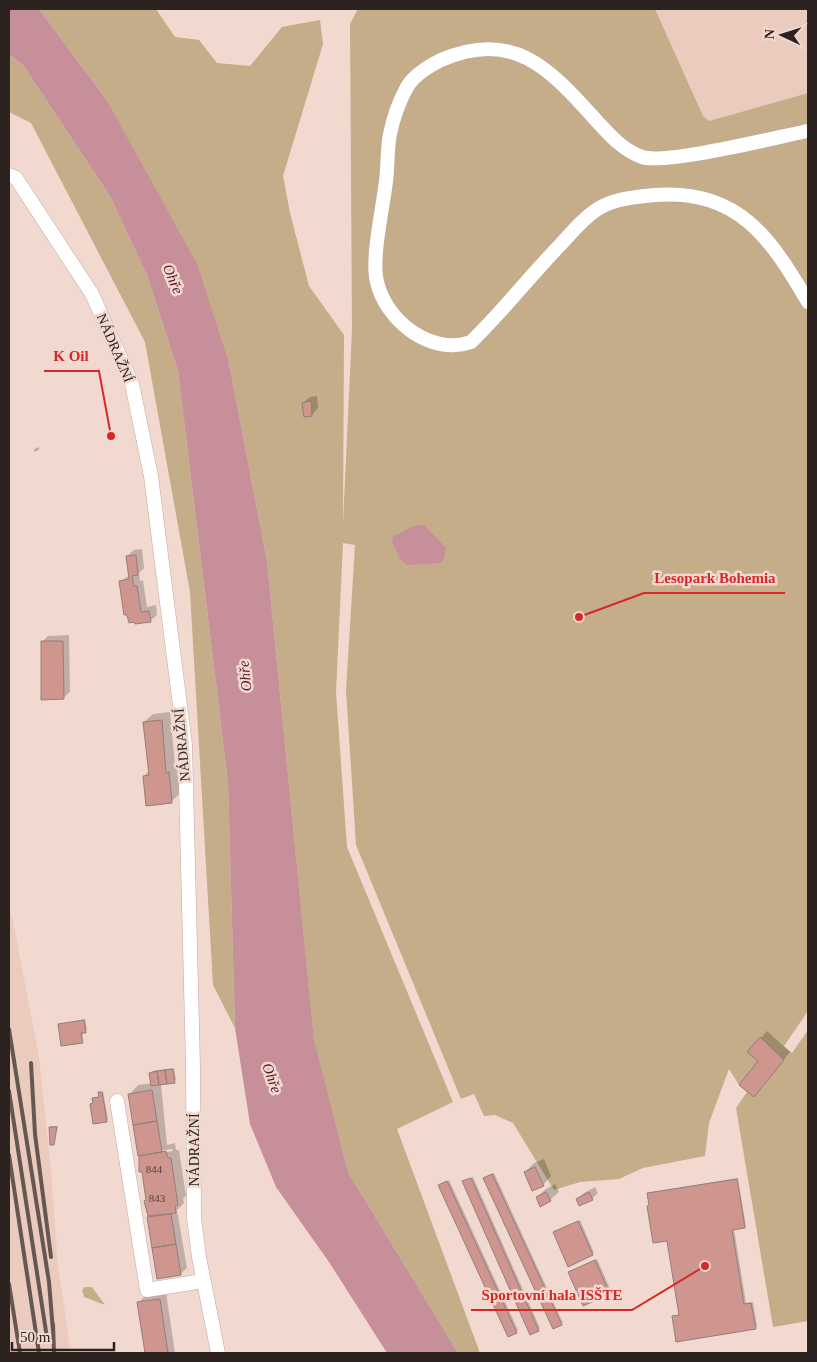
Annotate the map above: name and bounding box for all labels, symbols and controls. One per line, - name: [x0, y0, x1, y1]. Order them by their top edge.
- north arrow: [757, 10, 807, 60]
- text: N: [762, 29, 777, 40]
- water label: Ohře: [160, 262, 187, 297]
- street label: NÁDRAŽNÍ: [94, 311, 137, 385]
- callout: K Oil: [44, 341, 99, 371]
- text: K Oil: [53, 348, 89, 364]
- callout: Lesopark Bohemia: [644, 563, 785, 593]
- text: Lesopark Bohemia: [654, 570, 776, 586]
- water label: Ohře: [235, 659, 255, 692]
- street label: NÁDRAŽNÍ: [170, 708, 193, 782]
- water label: Ohře: [259, 1061, 285, 1096]
- street label: NÁDRAŽNÍ: [186, 1113, 202, 1187]
- house number: 844: [146, 1163, 163, 1175]
- house number: 843: [149, 1192, 166, 1204]
- callout: Sportovní hala ISŠTE: [471, 1280, 632, 1310]
- text: Sportovní hala ISŠTE: [482, 1287, 622, 1303]
- scale bar: [12, 1320, 115, 1352]
- text: 50 m: [20, 1329, 51, 1345]

